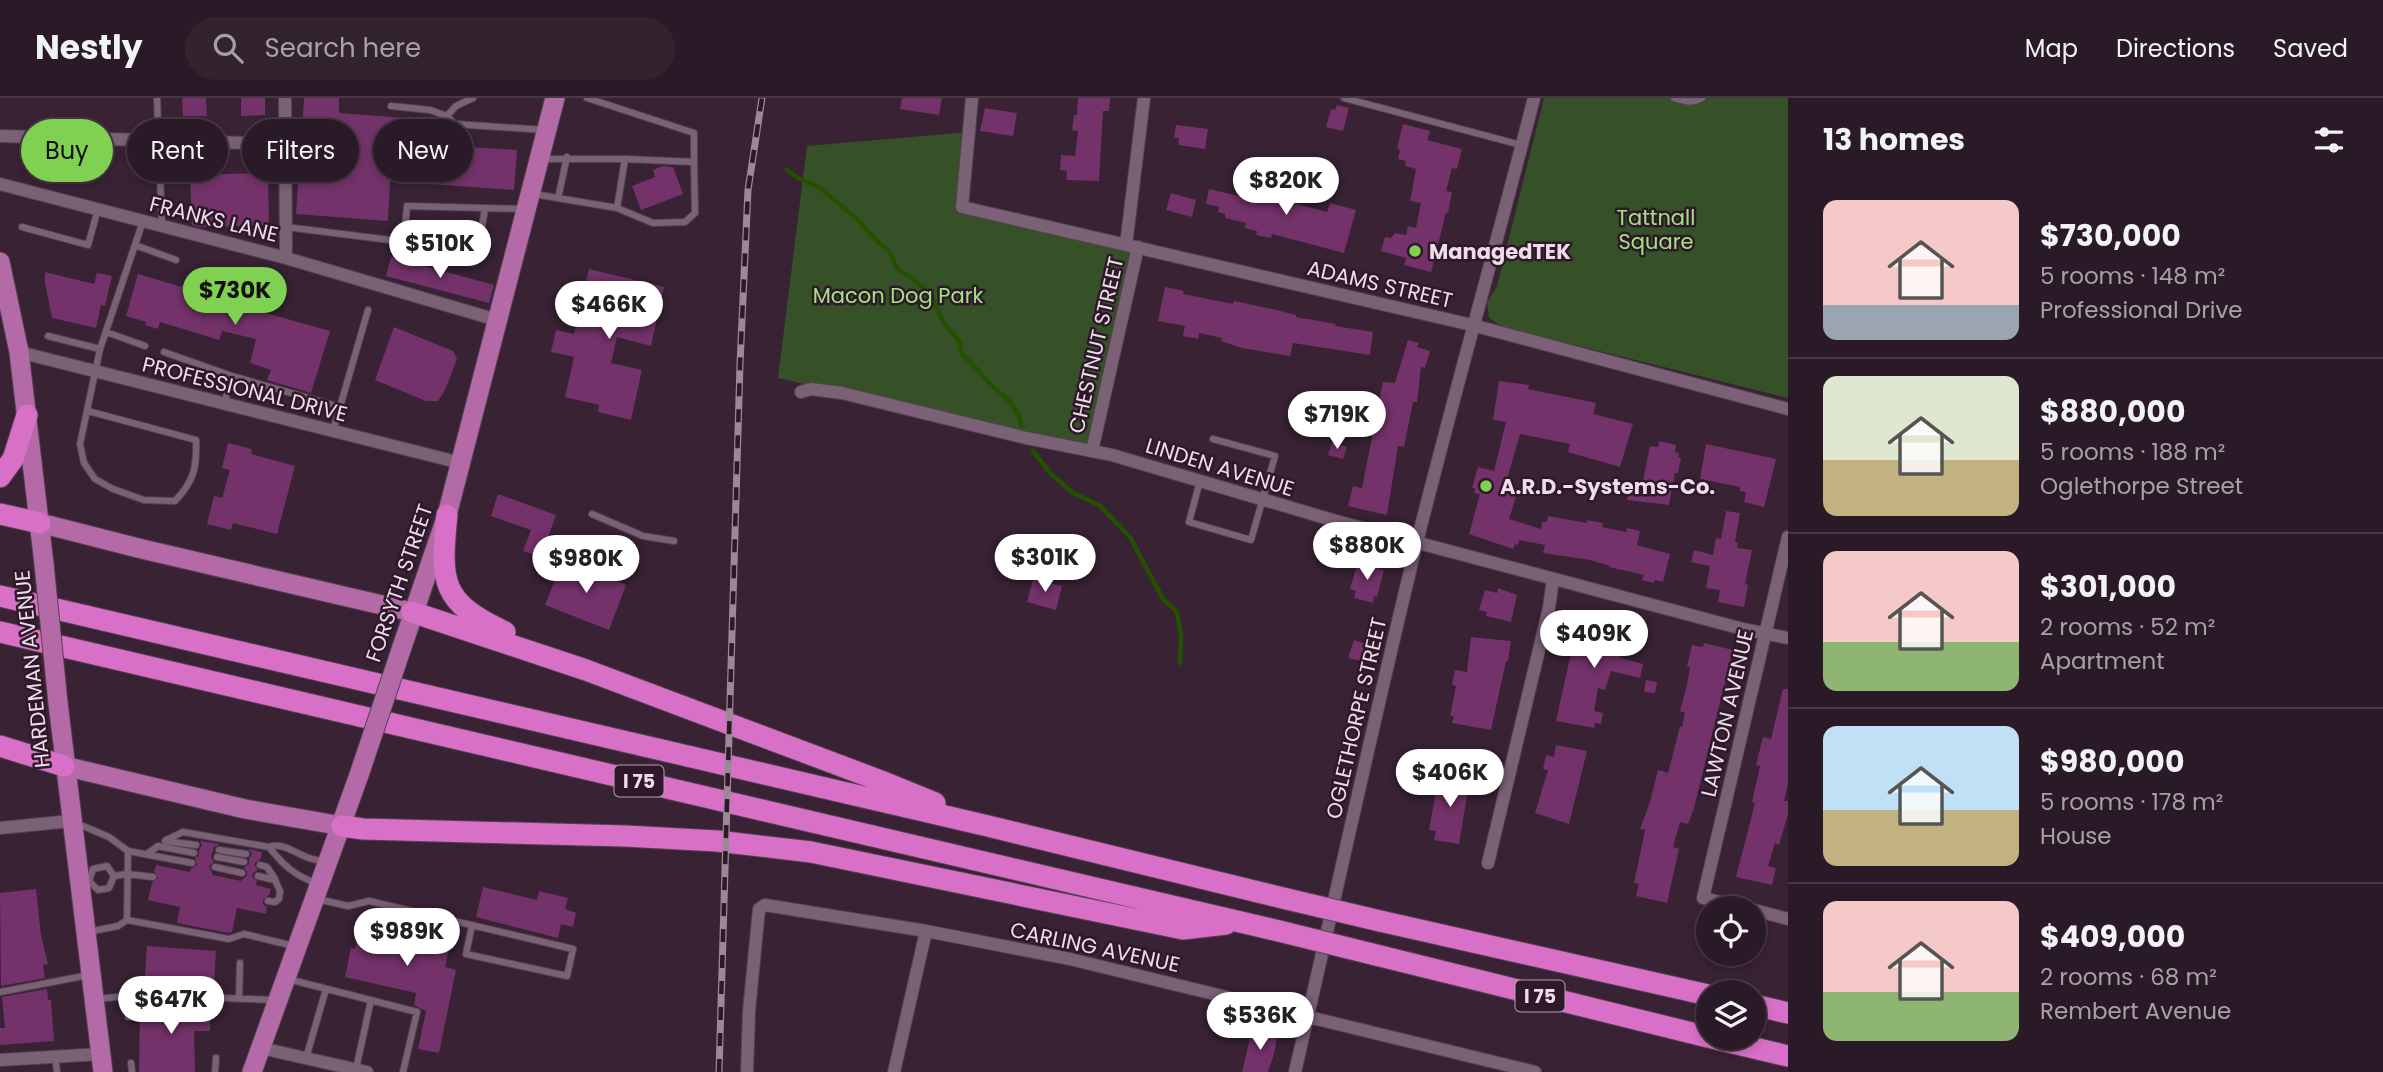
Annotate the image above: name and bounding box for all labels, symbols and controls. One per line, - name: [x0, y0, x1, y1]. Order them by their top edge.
- search box: [185, 17, 675, 80]
- text: Nestly: [35, 24, 143, 71]
- icon: search: [209, 29, 247, 67]
- text: Search here: [265, 30, 421, 66]
- text: Map: [2025, 32, 2078, 65]
- text: Directions: [2116, 32, 2235, 65]
- text: Saved: [2273, 32, 2348, 65]
- text: 13 homes: [1823, 118, 1965, 161]
- chip: Buy: [21, 119, 113, 182]
- chip: Rent: [127, 119, 228, 182]
- chip: Filters: [242, 119, 359, 182]
- chip: New: [373, 119, 473, 182]
- icon: filters: [2310, 121, 2348, 159]
- pin: $820K: [1237, 158, 1335, 217]
- text: $820K: [1249, 164, 1323, 196]
- street label: FRANKS LANE: [147, 189, 281, 249]
- park label: Tattnall Square: [1617, 203, 1695, 256]
- text: $730,000: [2040, 214, 2181, 257]
- pin: $510K: [391, 220, 489, 280]
- text: $510K: [405, 227, 475, 259]
- icon: home: [1879, 228, 1963, 312]
- place label: ManagedTEK: [1429, 237, 1571, 266]
- marker: ManagedTEK: [1407, 243, 1423, 259]
- street label: ADAMS STREET: [1304, 253, 1456, 315]
- street label: CHESTNUT STREET: [1062, 254, 1130, 436]
- text: 5 rooms · 148 m²: [2040, 260, 2225, 292]
- pin: $730K: [186, 268, 284, 327]
- text: $730K: [199, 274, 271, 306]
- park label: Macon Dog Park: [813, 281, 983, 310]
- pin: $466K: [560, 282, 658, 341]
- text: $466K: [571, 288, 647, 320]
- text: Professional Drive: [2040, 294, 2243, 326]
- street label: PROFESSIONAL DRIVE: [139, 349, 351, 429]
- text: $880,000: [2040, 390, 2185, 433]
- pin: $719K: [1288, 392, 1386, 451]
- text: $719K: [1304, 398, 1370, 430]
- icon: home: [1879, 404, 1963, 488]
- street label: LINDEN AVENUE: [1142, 431, 1298, 503]
- text: 5 rooms · 188 m²: [2040, 436, 2225, 468]
- text: Oglethorpe Street: [2040, 470, 2243, 502]
- place label: A.R.D.-Systems-Co.: [1500, 472, 1715, 501]
- marker: A.R.D.-Systems-Co.: [1478, 478, 1494, 494]
- street label: FORSYTH STREET: [358, 500, 440, 666]
- pin: $880K: [1318, 522, 1416, 582]
- text: $880K: [1329, 529, 1405, 561]
- pin: $301K: [996, 534, 1094, 594]
- pin: $980K: [537, 536, 635, 595]
- text: $301K: [1011, 541, 1079, 573]
- text: $980K: [548, 542, 624, 574]
- text: $301,000: [2040, 565, 2176, 608]
- street label: HARDEMAN AVENUE: [7, 569, 57, 769]
- icon: home: [1879, 579, 1963, 663]
- pin: $409K: [1545, 610, 1643, 670]
- text: 2 rooms · 52 m²: [2040, 611, 2215, 643]
- street label: OGLETHORPE STREET: [1319, 614, 1393, 822]
- text: $409K: [1556, 617, 1632, 649]
- street label: LAWTON AVENUE: [1694, 627, 1760, 799]
- text: Apartment: [2040, 645, 2165, 677]
- text: $980,000: [2040, 740, 2184, 783]
- pin: $406K: [1401, 750, 1499, 809]
- icon: home: [1879, 754, 1963, 838]
- text: $406K: [1412, 756, 1488, 788]
- road number: I 75: [614, 766, 664, 796]
- text: 5 rooms · 178 m²: [2040, 786, 2223, 818]
- text: House: [2040, 820, 2112, 852]
- map controls: [1696, 896, 1766, 1050]
- button: locate: [1696, 896, 1766, 966]
- pin: $989K: [358, 908, 456, 968]
- text: $989K: [370, 915, 444, 947]
- street label: CARLING AVENUE: [1007, 915, 1183, 979]
- text: $409,000: [2040, 915, 2185, 958]
- icon: home: [1879, 929, 1963, 1013]
- text: 2 rooms · 68 m²: [2040, 961, 2217, 993]
- pin: $647K: [122, 976, 220, 1036]
- road number: I 75: [1516, 980, 1564, 1012]
- button: layers: [1696, 980, 1766, 1050]
- text: $647K: [134, 983, 208, 1015]
- pin: $536K: [1211, 992, 1309, 1052]
- text: Rembert Avenue: [2040, 995, 2231, 1027]
- text: $536K: [1223, 999, 1297, 1031]

